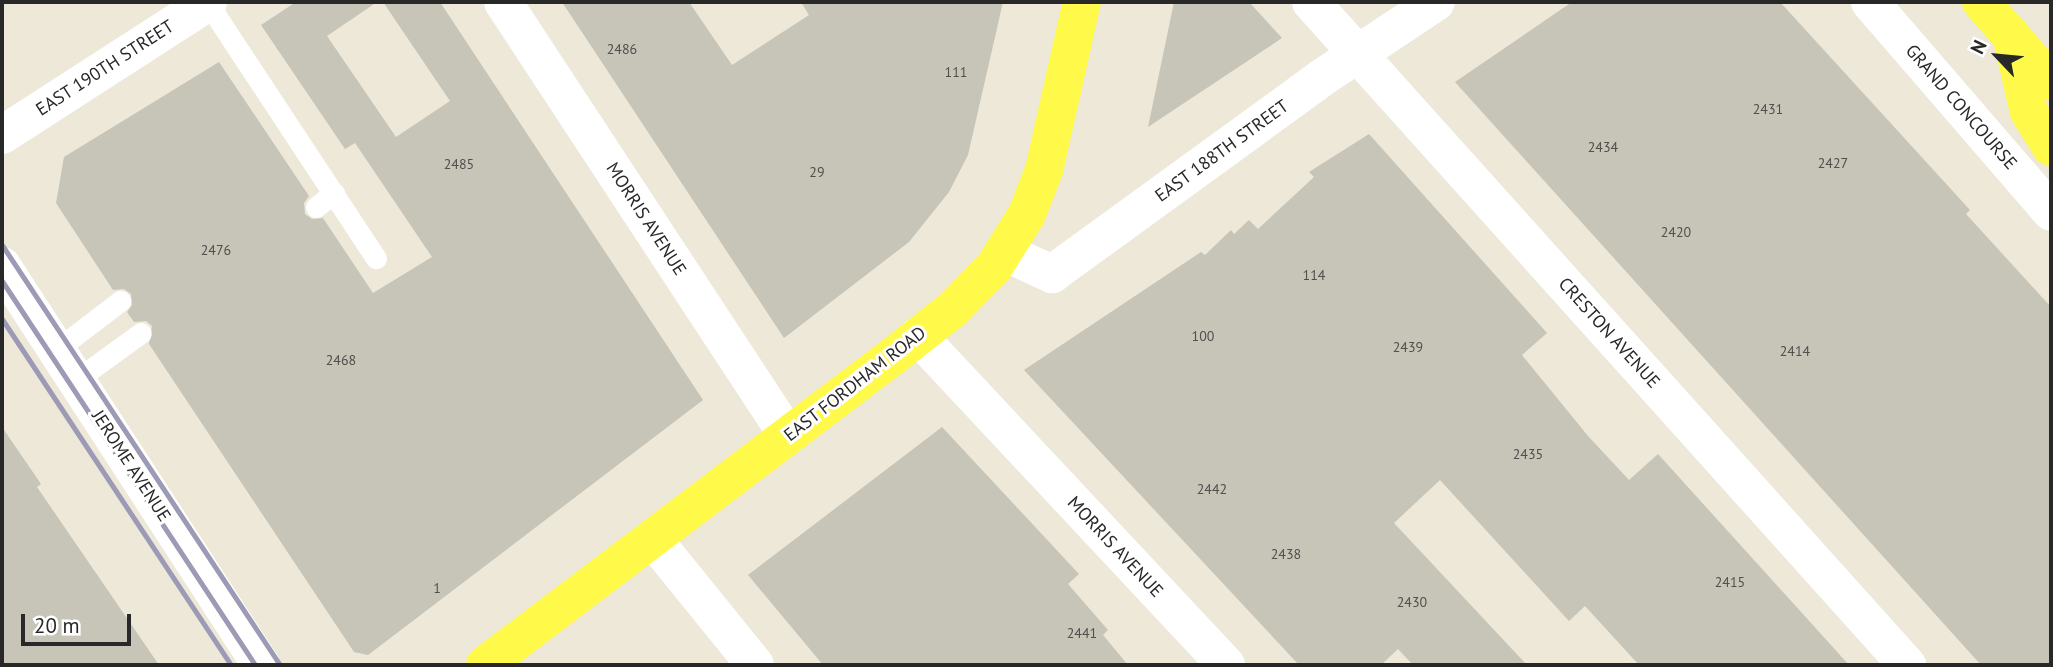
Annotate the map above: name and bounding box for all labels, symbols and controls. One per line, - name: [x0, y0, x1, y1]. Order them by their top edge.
- street label: EAST 190TH STREET: [32, 15, 178, 121]
- north arrow: [1962, 21, 2032, 91]
- street label: GRAND CONCOURSE: [1901, 40, 2021, 174]
- house number: 2486: [607, 41, 637, 57]
- house number: 111: [945, 64, 967, 80]
- street label: EAST 188TH STREET: [1151, 95, 1293, 207]
- house number: 2431: [1753, 101, 1783, 117]
- house number: 2434: [1588, 139, 1618, 155]
- house number: 2427: [1818, 155, 1848, 171]
- house number: 2485: [444, 156, 474, 172]
- street label: MORRIS AVENUE: [601, 158, 691, 280]
- house number: 29: [809, 164, 825, 180]
- house number: 2420: [1661, 224, 1691, 240]
- house number: 2476: [201, 242, 231, 258]
- house number: 114: [1303, 267, 1325, 283]
- street label: CRESTON AVENUE: [1554, 273, 1664, 393]
- street label: EAST FORDHAM ROAD: [780, 322, 930, 446]
- house number: 100: [1192, 328, 1214, 344]
- house number: 2439: [1393, 339, 1423, 355]
- house number: 2414: [1780, 343, 1810, 359]
- house number: 2468: [326, 352, 356, 368]
- street label: JEROME AVENUE: [87, 406, 175, 526]
- house number: 2435: [1513, 446, 1543, 462]
- house number: 2442: [1197, 481, 1227, 497]
- street label: MORRIS AVENUE: [1063, 492, 1167, 602]
- house number: 2438: [1271, 546, 1301, 562]
- house number: 2415: [1715, 574, 1745, 590]
- house number: 1: [433, 580, 441, 596]
- house number: 2430: [1397, 594, 1427, 610]
- scale bar: [24, 600, 135, 644]
- text: 20 m: [34, 612, 80, 639]
- house number: 2441: [1067, 625, 1097, 641]

